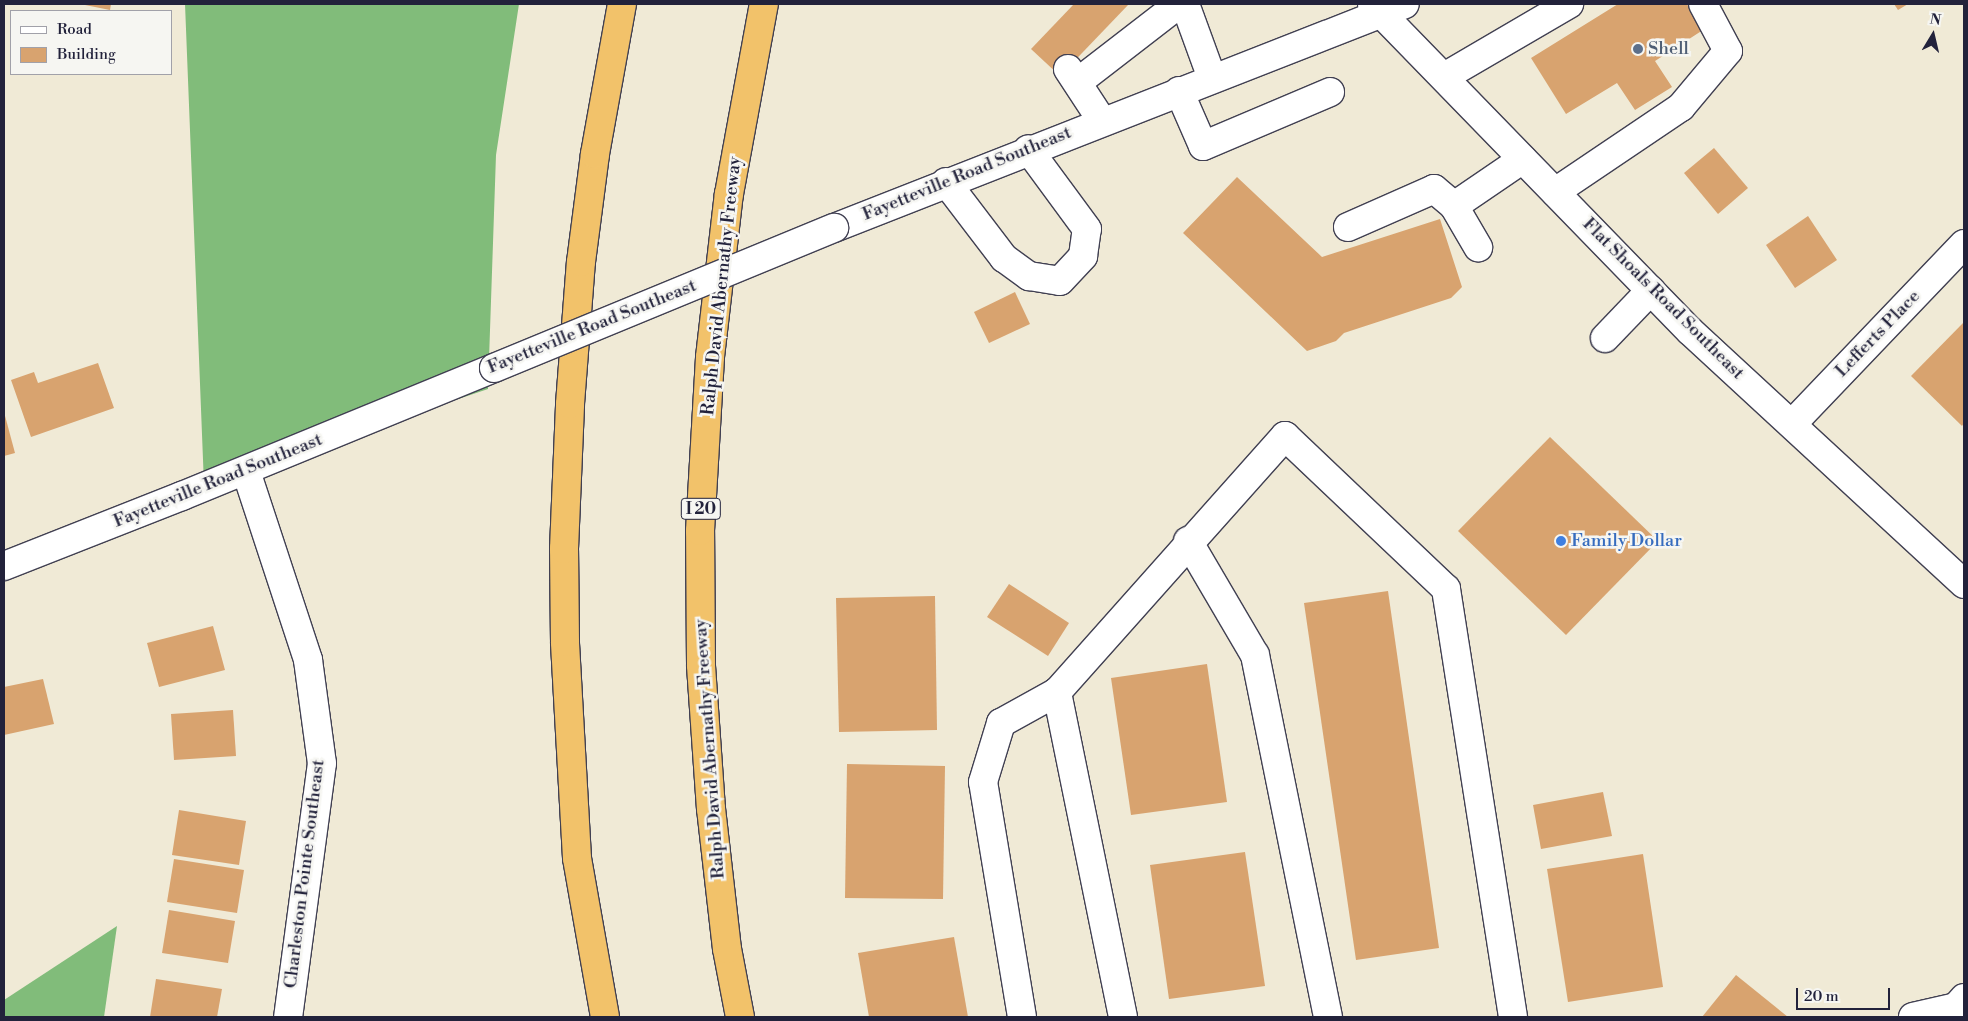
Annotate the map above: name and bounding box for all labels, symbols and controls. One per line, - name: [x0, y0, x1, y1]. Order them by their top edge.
- legend: [10, 10, 172, 75]
- north arrow: [1908, 10, 1958, 60]
- text: N: [1928, 10, 1942, 30]
- text: Road: [57, 20, 92, 39]
- place label: Shell: [1648, 38, 1689, 60]
- marker: Shell: [1632, 43, 1644, 55]
- text: Building: [57, 45, 116, 64]
- street label: Fayetteville Road Southeast: [859, 122, 1075, 226]
- street label: Ralph David Abernathy Freeway: [698, 155, 746, 417]
- street label: Flat Shoals Road Southeast: [1578, 214, 1748, 384]
- street label: Fayetteville Road Southeast: [484, 275, 700, 379]
- street label: Lefferts Place: [1831, 286, 1925, 382]
- street label: Fayetteville Road Southeast: [110, 429, 326, 533]
- road number: I 20: [680, 496, 722, 522]
- place label: Family Dollar: [1571, 530, 1682, 552]
- marker: Family Dollar: [1555, 535, 1567, 547]
- street label: Ralph David Abernathy Freeway: [690, 618, 730, 880]
- street label: Charleston Pointe Southeast: [280, 758, 330, 990]
- scale bar: [1798, 978, 1892, 1010]
- text: 20 m: [1804, 987, 1839, 1006]

